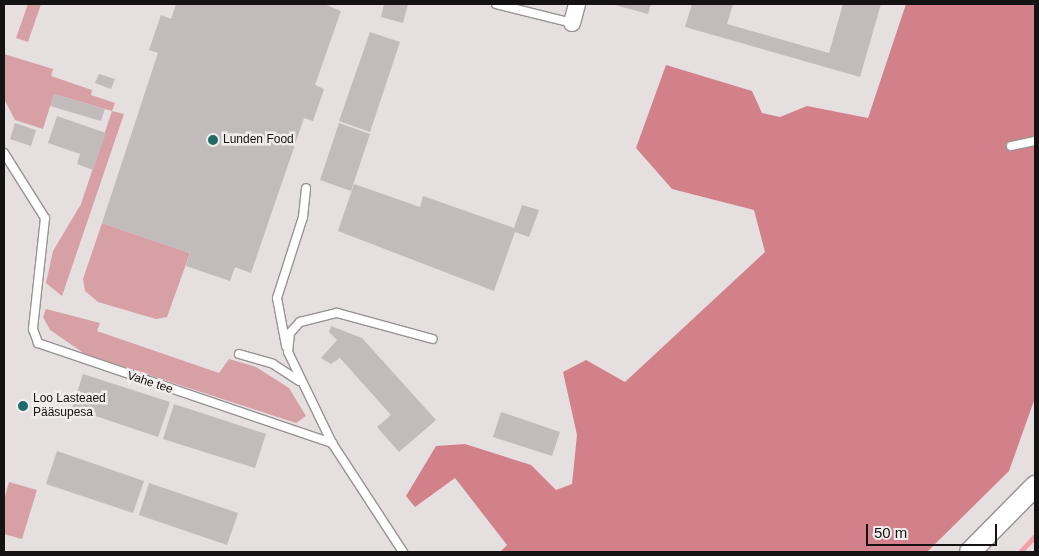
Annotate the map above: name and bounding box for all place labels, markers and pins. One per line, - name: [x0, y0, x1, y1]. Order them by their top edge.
- place label: Lunden Food: [223, 133, 294, 147]
- marker: Lunden Food: [207, 134, 219, 146]
- place label: Loo Lasteaed Pääsupesa: [33, 392, 106, 420]
- marker: Loo Lasteaed Pääsupesa: [17, 400, 29, 412]

